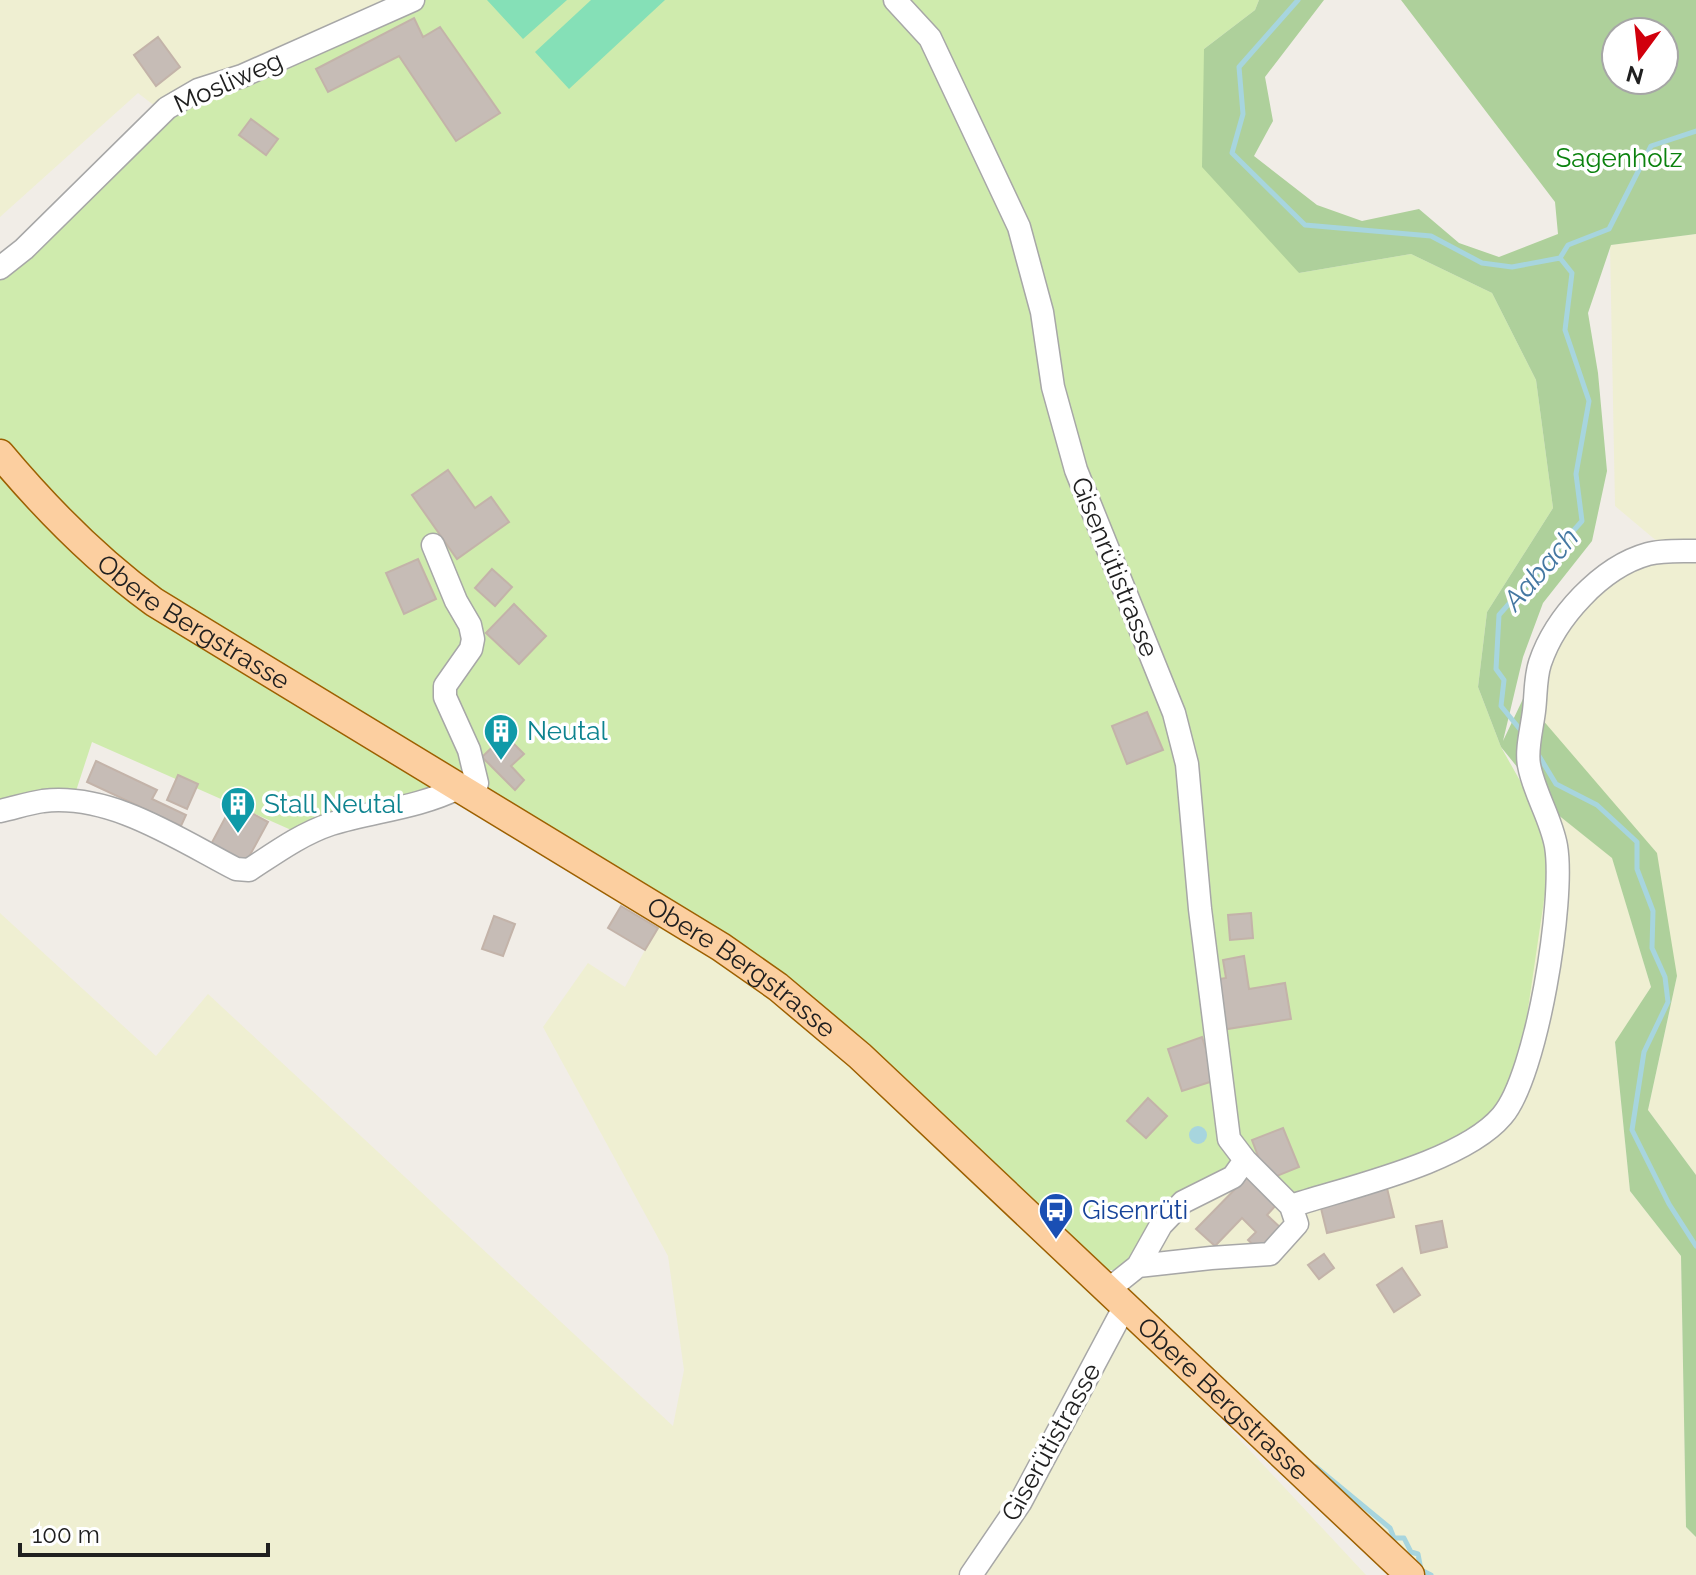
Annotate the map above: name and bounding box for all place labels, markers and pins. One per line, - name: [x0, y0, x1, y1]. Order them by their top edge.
- building icon: Neutal: [482, 712, 520, 762]
- place label: Neutal: [527, 716, 608, 746]
- building icon: Stall Neutal: [219, 785, 257, 835]
- place label: Stall Neutal: [264, 789, 404, 819]
- bus stop icon: Gisenrüti: [1037, 1191, 1075, 1241]
- place label: Gisenrüti: [1082, 1195, 1188, 1225]

